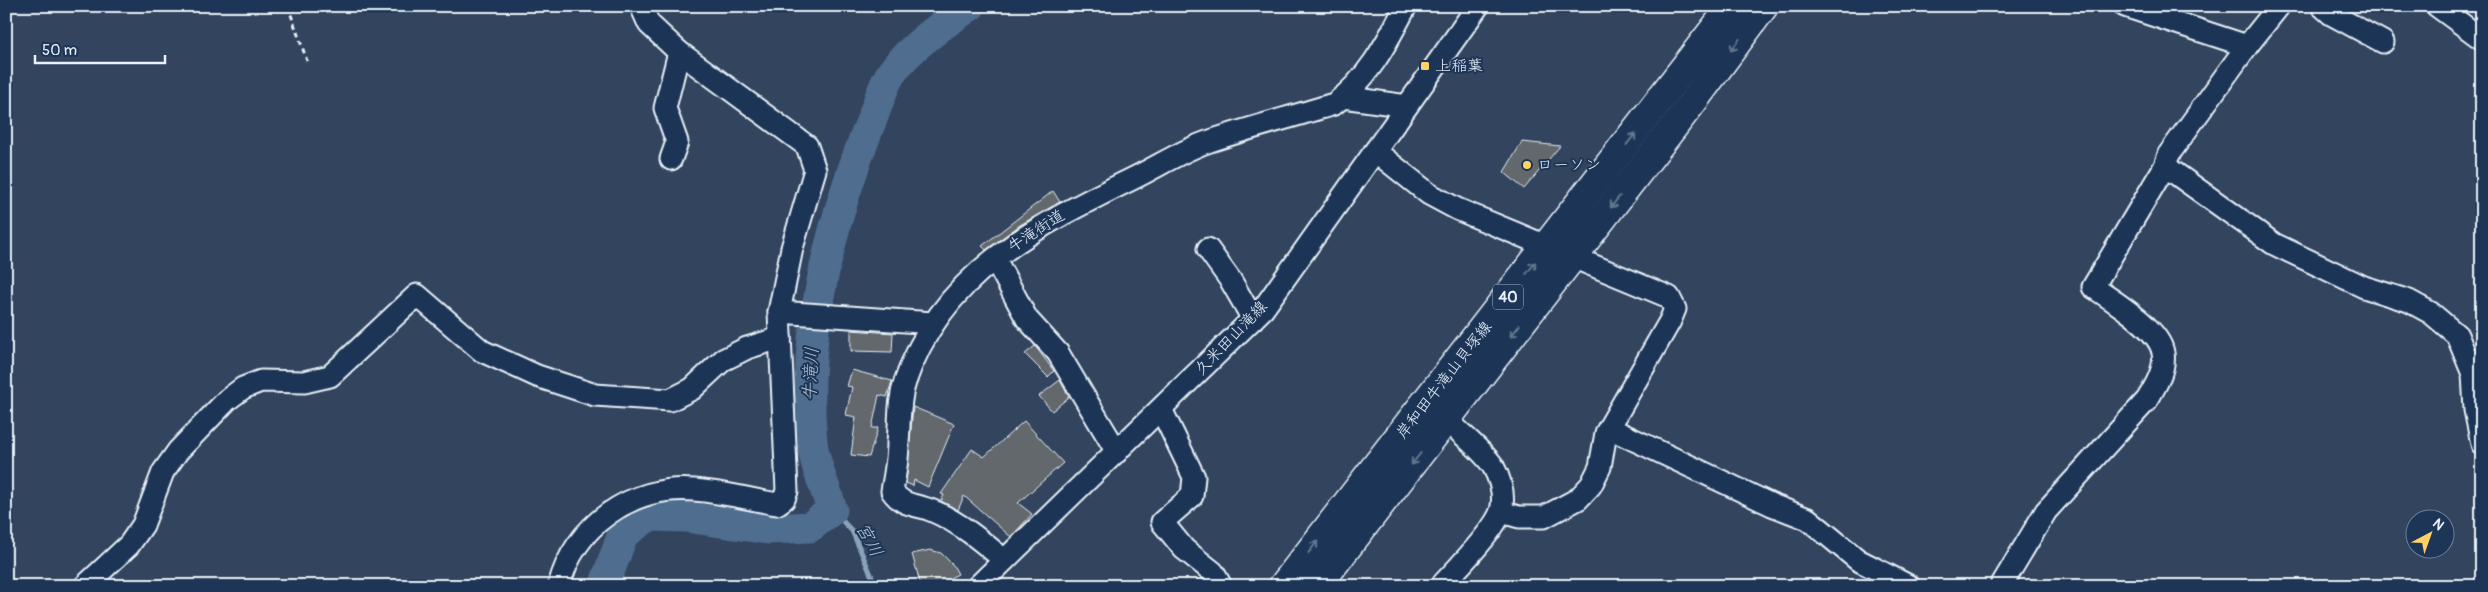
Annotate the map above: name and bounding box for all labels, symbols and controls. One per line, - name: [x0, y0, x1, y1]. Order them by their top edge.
- scale bar: [35, 32, 165, 64]
- one-way arrow: [1729, 38, 1740, 51]
- text: 50 m: [42, 41, 77, 60]
- place label: 上稲葉: [1435, 56, 1483, 76]
- marker: 上稲葉: [1419, 60, 1431, 72]
- one-way arrow: [1625, 133, 1636, 146]
- place label: ローソン: [1537, 155, 1601, 175]
- marker: ローソン: [1521, 159, 1533, 171]
- one-way arrow: [1610, 195, 1620, 209]
- street label: 牛滝街道: [1004, 205, 1068, 257]
- one-way arrow: [1525, 261, 1536, 274]
- road number: 40: [1493, 284, 1523, 310]
- street label: 久米田山滝線: [1190, 297, 1272, 379]
- street label: 岸和田牛滝山貝塚線: [1392, 317, 1496, 443]
- one-way arrow: [1510, 324, 1521, 337]
- water label: 牛滝川: [798, 346, 824, 402]
- one-way arrow: [1410, 452, 1421, 465]
- north arrow: [2406, 510, 2456, 560]
- text: N: [2429, 515, 2447, 534]
- water label: 宮川: [850, 519, 888, 561]
- one-way arrow: [1307, 541, 1318, 554]

